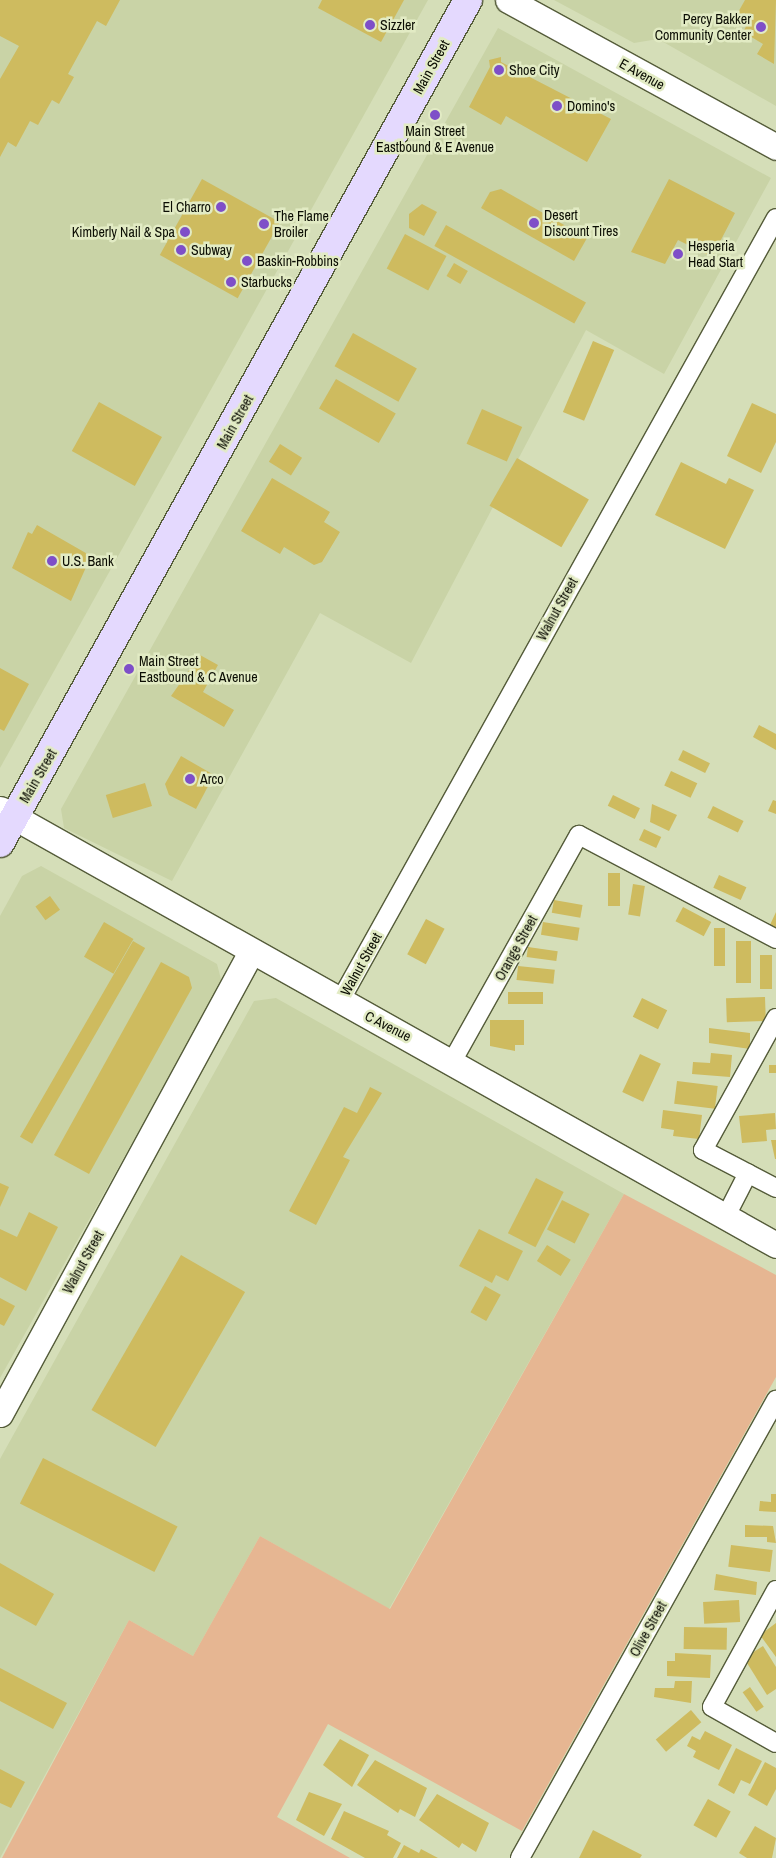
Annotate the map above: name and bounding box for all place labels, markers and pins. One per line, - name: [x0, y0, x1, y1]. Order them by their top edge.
- place label: Percy Bakker Community Center: [655, 11, 751, 44]
- place label: Sizzler: [380, 17, 415, 33]
- marker: Sizzler: [364, 19, 376, 31]
- marker: Percy Bakker Community Center: [755, 21, 767, 33]
- place label: Shoe City: [509, 62, 559, 78]
- marker: Shoe City: [493, 64, 505, 76]
- place label: Domino's: [567, 98, 615, 114]
- marker: Domino's: [551, 100, 563, 112]
- marker: Main Street Eastbound & E Avenue: [429, 109, 441, 121]
- place label: Main Street Eastbound & E Avenue: [376, 123, 494, 156]
- place label: El Charro: [163, 199, 211, 215]
- marker: El Charro: [215, 201, 227, 213]
- place label: Desert Discount Tires: [544, 207, 618, 240]
- place label: The Flame Broiler: [274, 208, 329, 240]
- marker: Desert Discount Tires: [528, 217, 540, 229]
- marker: The Flame Broiler: [258, 218, 270, 230]
- place label: Kimberly Nail & Spa: [72, 224, 175, 240]
- marker: Kimberly Nail & Spa: [179, 226, 191, 238]
- place label: Hesperia Head Start: [688, 238, 743, 270]
- place label: Subway: [191, 242, 232, 258]
- marker: Subway: [175, 244, 187, 256]
- marker: Hesperia Head Start: [672, 248, 684, 260]
- place label: Baskin-Robbins: [257, 253, 339, 269]
- marker: Baskin-Robbins: [241, 255, 253, 267]
- place label: Starbucks: [241, 274, 292, 290]
- marker: Starbucks: [225, 276, 237, 288]
- place label: U.S. Bank: [62, 553, 114, 569]
- marker: U.S. Bank: [46, 555, 58, 567]
- place label: Main Street Eastbound & C Avenue: [139, 653, 258, 686]
- marker: Main Street Eastbound & C Avenue: [123, 663, 135, 675]
- place label: Arco: [200, 771, 224, 787]
- marker: Arco: [184, 773, 196, 785]

